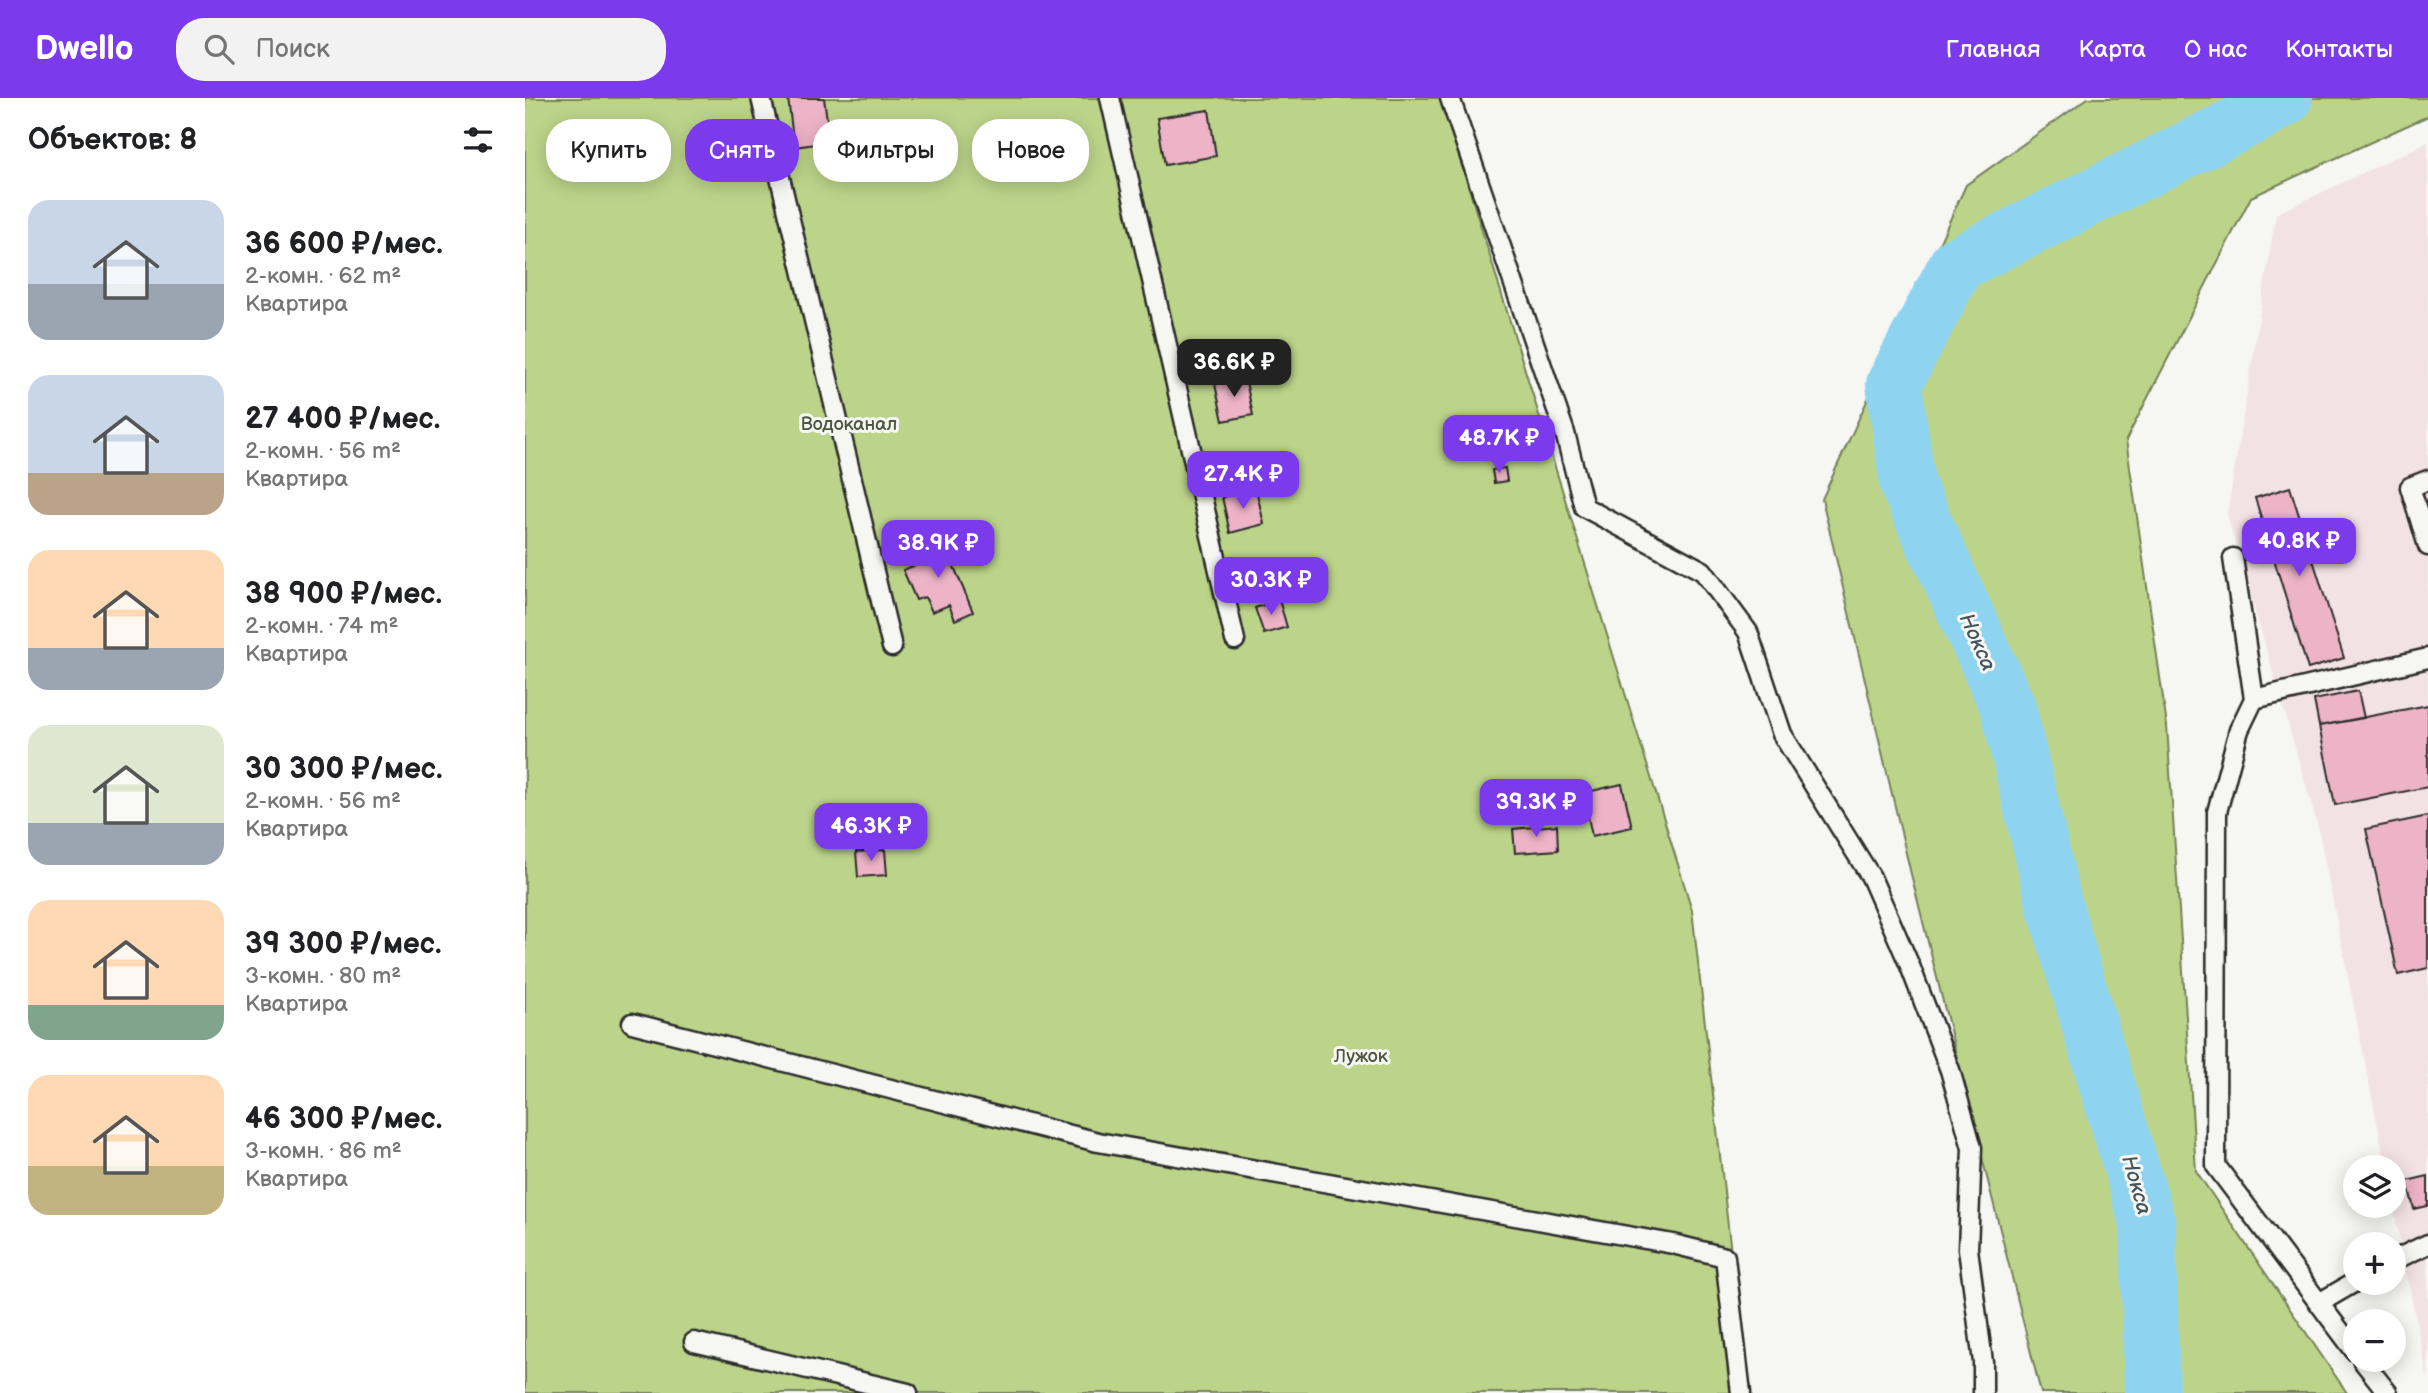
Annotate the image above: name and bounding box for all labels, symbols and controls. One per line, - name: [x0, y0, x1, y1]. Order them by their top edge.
- search box: [176, 18, 666, 81]
- text: Dwello: [35, 29, 134, 69]
- icon: search: [200, 30, 238, 68]
- text: Поиск: [256, 34, 330, 65]
- text: Главная: [1946, 35, 2040, 64]
- text: Карта: [2078, 35, 2146, 64]
- text: О нас: [2184, 35, 2247, 64]
- text: Контакты: [2285, 35, 2393, 64]
- chip: Купить: [546, 119, 671, 182]
- chip: Снять: [685, 119, 799, 182]
- chip: Фильтры: [813, 119, 958, 182]
- chip: Новое: [972, 119, 1089, 182]
- icon: filters: [459, 121, 497, 159]
- text: Объектов: 8: [28, 122, 197, 158]
- text: 36 600 ₽/мес.: [245, 226, 443, 262]
- icon: home: [84, 228, 168, 312]
- text: 2-комн. · 62 m²: [245, 262, 401, 290]
- text: Квартира: [245, 290, 348, 318]
- pin: 36.6K ₽: [1169, 340, 1299, 399]
- text: 36.6K ₽: [1193, 348, 1275, 376]
- text: 27 400 ₽/мес.: [245, 401, 440, 437]
- icon: home: [84, 403, 168, 487]
- park label: Водоканал: [801, 413, 897, 436]
- pin: 48.7K ₽: [1434, 416, 1564, 475]
- text: 48.7K ₽: [1459, 424, 1539, 452]
- text: 2-комн. · 56 m²: [245, 437, 401, 465]
- pin: 27.4K ₽: [1178, 452, 1308, 511]
- text: 27.4K ₽: [1203, 460, 1283, 488]
- text: Квартира: [245, 465, 348, 493]
- pin: 40.8K ₽: [2234, 518, 2364, 578]
- pin: 38.9K ₽: [873, 520, 1003, 580]
- text: 40.8K ₽: [2258, 527, 2340, 555]
- text: 38.9K ₽: [897, 529, 979, 557]
- pin: 30.3K ₽: [1206, 558, 1336, 617]
- text: 30.3K ₽: [1230, 566, 1312, 594]
- text: 38 900 ₽/мес.: [245, 576, 442, 612]
- icon: home: [84, 578, 168, 662]
- water label: Нокса: [1954, 609, 2001, 675]
- text: 2-комн. · 74 m²: [245, 612, 398, 640]
- text: Квартира: [245, 640, 348, 668]
- text: 30 300 ₽/мес.: [245, 751, 443, 787]
- icon: home: [84, 753, 168, 837]
- pin: 39.3K ₽: [1471, 780, 1601, 839]
- text: 2-комн. · 56 m²: [245, 787, 401, 815]
- text: 39.3K ₽: [1496, 788, 1576, 816]
- pin: 46.3K ₽: [806, 804, 936, 863]
- text: 46.3K ₽: [830, 812, 912, 840]
- text: Квартира: [245, 815, 348, 843]
- text: 39 300 ₽/мес.: [245, 926, 442, 962]
- icon: home: [84, 928, 168, 1012]
- text: 3-комн. · 80 m²: [245, 962, 401, 990]
- text: Квартира: [245, 990, 348, 1018]
- park label: Лужок: [1333, 1045, 1388, 1068]
- text: 46 300 ₽/мес.: [245, 1101, 442, 1137]
- icon: home: [84, 1103, 168, 1187]
- text: 3-комн. · 86 m²: [245, 1137, 402, 1165]
- water label: Нокса: [2116, 1153, 2157, 1218]
- map controls: [2343, 1155, 2406, 1372]
- button: layers: [2343, 1155, 2406, 1218]
- text: Квартира: [245, 1165, 348, 1193]
- button: +: [2343, 1232, 2406, 1295]
- button: −: [2343, 1309, 2406, 1372]

